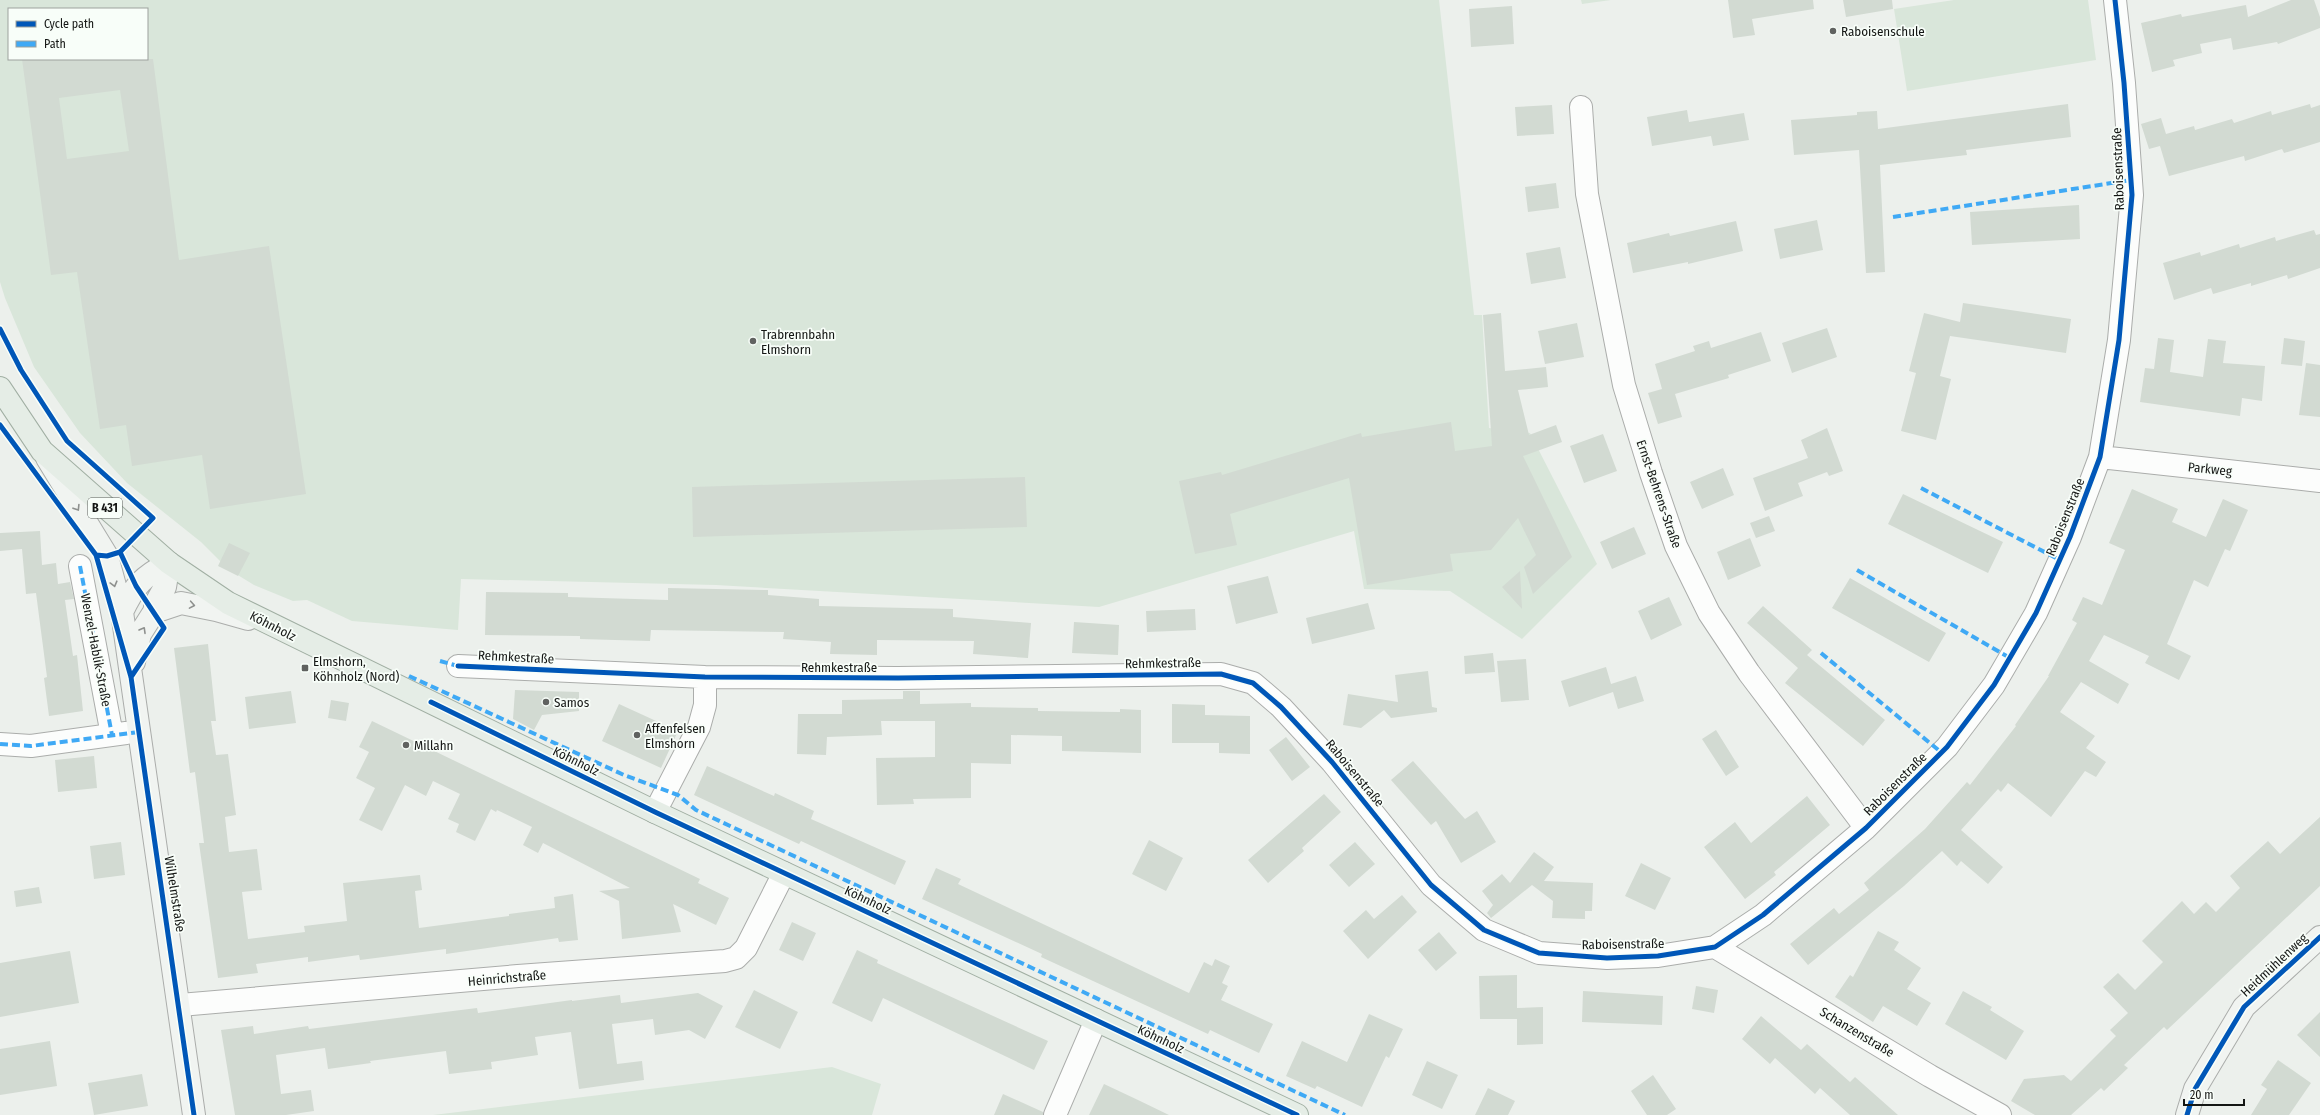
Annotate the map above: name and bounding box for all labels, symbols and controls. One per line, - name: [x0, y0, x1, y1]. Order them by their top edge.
- legend: [8, 8, 148, 60]
- text: Cycle path: [44, 17, 94, 31]
- place label: Raboisenschule: [1841, 24, 1925, 39]
- marker: Raboisenschule: [1828, 26, 1838, 36]
- text: Path: [44, 37, 66, 51]
- street label: Raboisenstraße: [2109, 127, 2127, 211]
- place label: Trabrennbahn Elmshorn: [761, 327, 835, 357]
- marker: Trabrennbahn Elmshorn: [748, 336, 758, 346]
- street label: Ernst-Behrens-Straße: [1633, 438, 1685, 550]
- street label: Parkweg: [2187, 459, 2234, 479]
- street label: Raboisenstraße: [2043, 476, 2087, 558]
- road number: B 431: [88, 498, 122, 518]
- one-way arrow: [72, 504, 80, 511]
- one-way arrow: [109, 580, 118, 587]
- street label: Wenzel-Hablik-Straße: [78, 592, 114, 708]
- one-way arrow: [189, 600, 195, 609]
- street label: Köhnholz: [247, 608, 299, 644]
- one-way arrow: [139, 627, 146, 634]
- street label: Rehmkestraße: [478, 648, 554, 666]
- place label: Elmshorn, Köhnholz (Nord): [313, 654, 399, 684]
- street label: Rehmkestraße: [1125, 655, 1201, 671]
- street label: Rehmkestraße: [801, 660, 877, 675]
- marker: Elmshorn, Köhnholz (Nord): [300, 663, 310, 673]
- place label: Samos: [554, 695, 590, 710]
- marker: Samos: [541, 697, 551, 707]
- place label: Affenfelsen Elmshorn: [645, 721, 705, 751]
- marker: Affenfelsen Elmshorn: [632, 730, 642, 740]
- street label: Raboisenstraße: [1323, 736, 1387, 810]
- place label: Millahn: [414, 738, 453, 753]
- marker: Millahn: [401, 740, 411, 750]
- street label: Köhnholz: [550, 743, 602, 779]
- street label: Raboisenstraße: [1860, 749, 1930, 819]
- street label: Wilhelmstraße: [162, 855, 188, 933]
- street label: Köhnholz: [842, 883, 894, 917]
- street label: Heidmühlenweg: [2237, 930, 2311, 1000]
- street label: Raboisenstraße: [1581, 936, 1665, 952]
- street label: Heinrichstraße: [467, 967, 547, 989]
- street label: Schanzenstraße: [1817, 1004, 1897, 1060]
- street label: Köhnholz: [1135, 1022, 1187, 1056]
- scale bar: [2184, 1081, 2244, 1107]
- text: 20 m: [2190, 1088, 2214, 1102]

